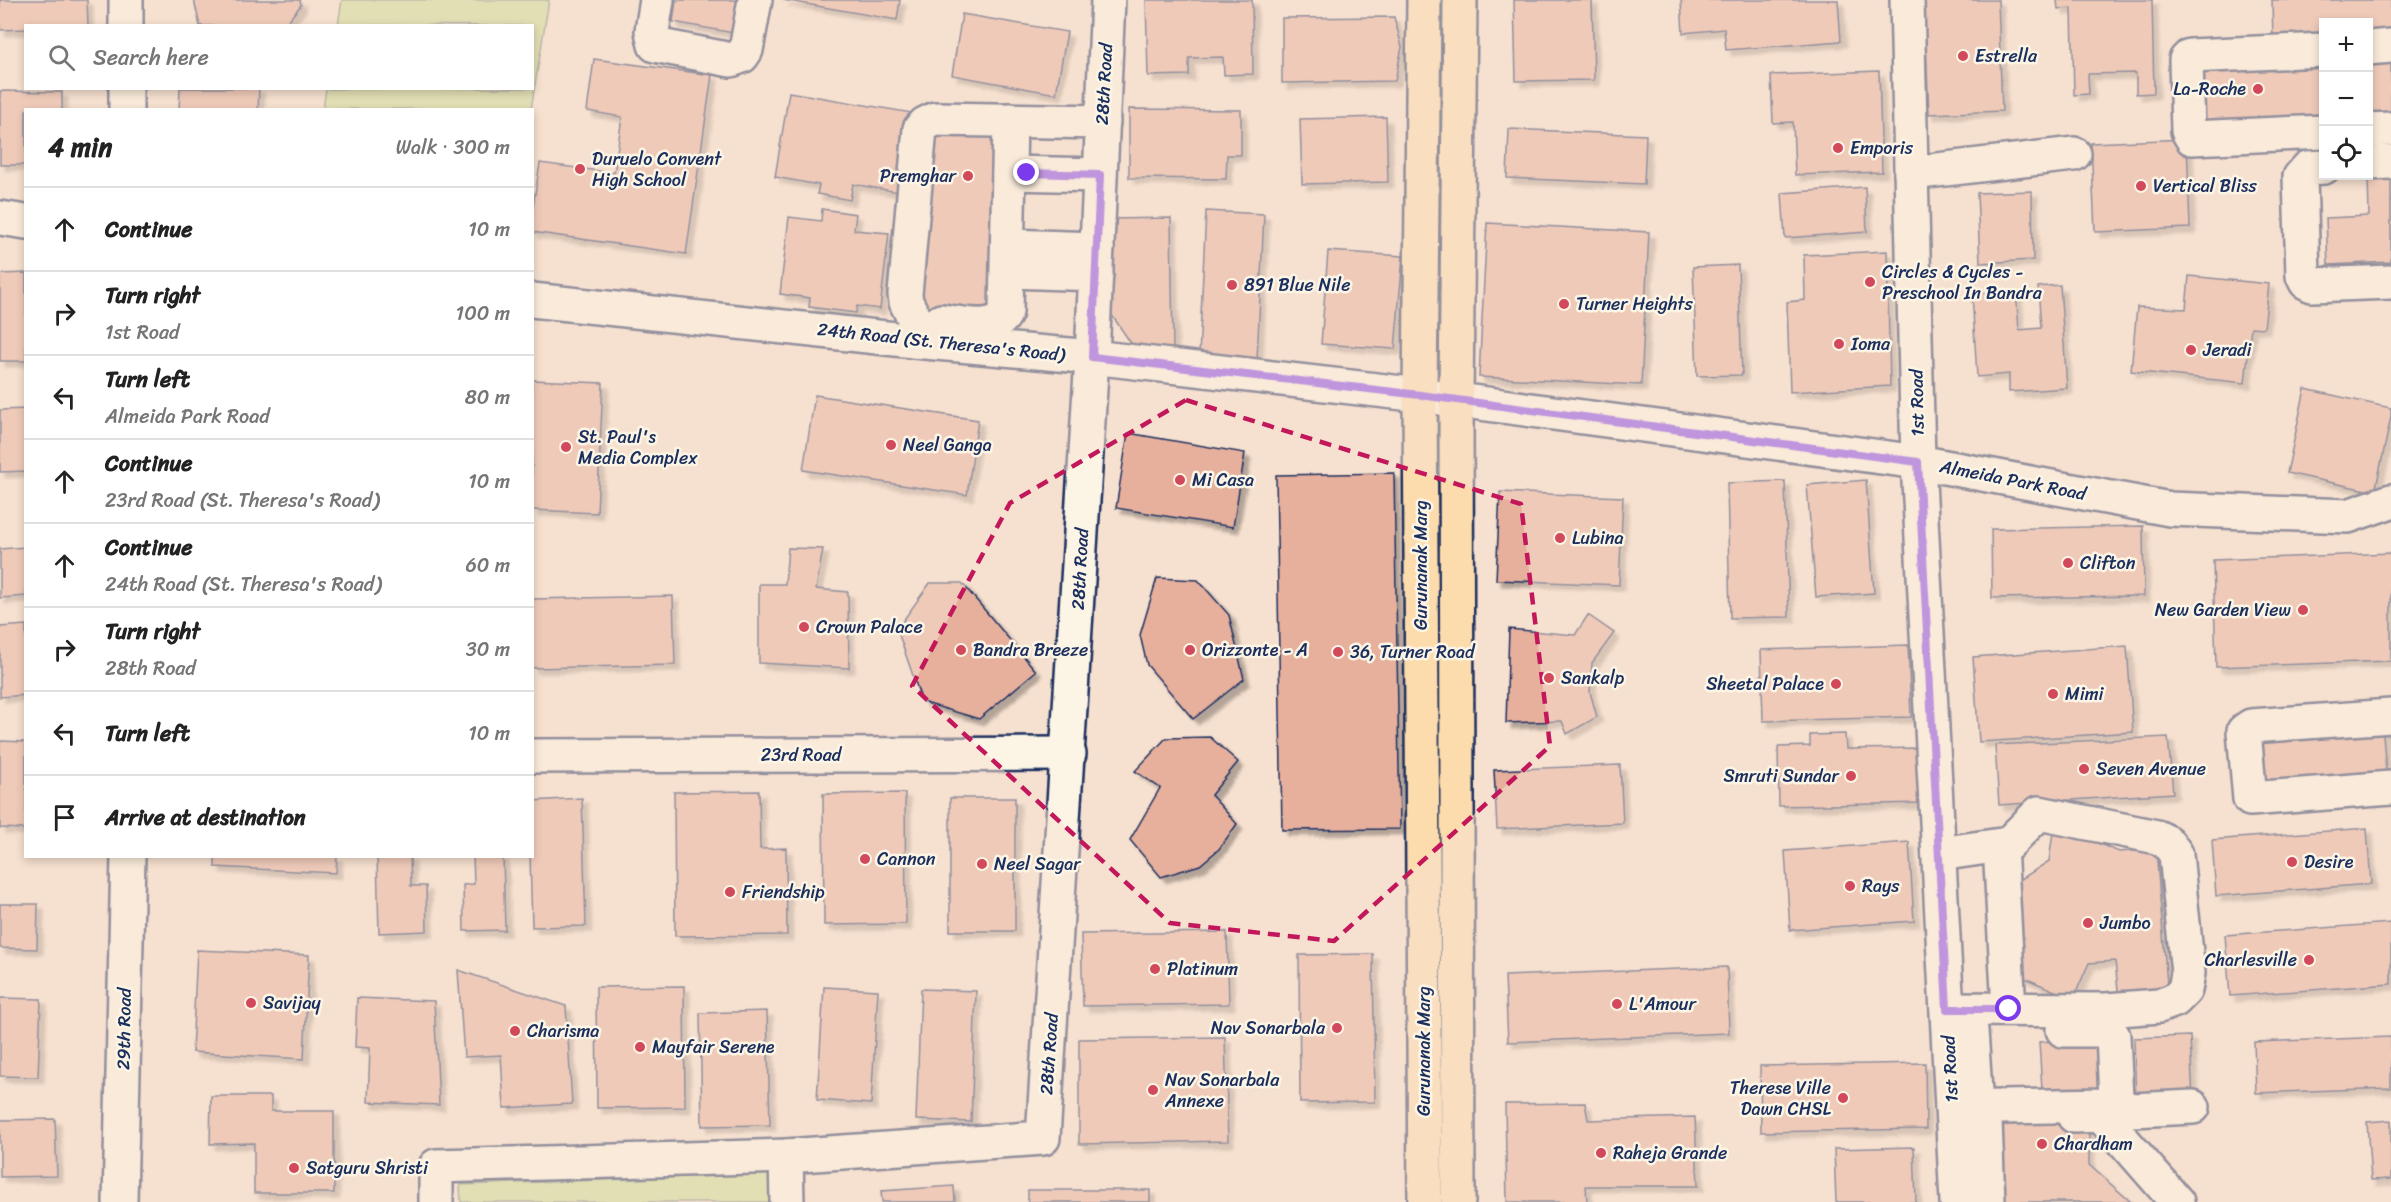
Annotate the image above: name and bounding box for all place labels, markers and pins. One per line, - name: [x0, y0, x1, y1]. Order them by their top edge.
- place label: Estrella: [1975, 40, 2038, 72]
- marker: Estrella: [1956, 49, 1970, 63]
- place label: La-Roche: [2173, 73, 2246, 105]
- marker: La-Roche: [2251, 82, 2265, 96]
- place label: Emporis: [1850, 132, 1914, 164]
- marker: Emporis: [1831, 141, 1845, 155]
- place label: Duruelo Convent High School: [592, 143, 722, 196]
- place label: Premghar: [880, 160, 958, 192]
- marker: Duruelo Convent High School: [573, 162, 587, 176]
- marker: Premghar: [961, 169, 975, 183]
- place label: Vertical Bliss: [2153, 170, 2257, 202]
- marker: Vertical Bliss: [2134, 179, 2148, 193]
- place label: Circles & Cycles - Preschool In Bandra: [1882, 256, 2043, 309]
- place label: 891 Blue Nile: [1244, 269, 1350, 301]
- marker: Circles & Cycles - Preschool In Bandra: [1863, 275, 1877, 289]
- marker: 891 Blue Nile: [1225, 278, 1239, 292]
- place label: Turner Heights: [1576, 288, 1694, 320]
- marker: Turner Heights: [1557, 297, 1571, 311]
- place label: Ioma: [1850, 328, 1891, 360]
- place label: Jeradi: [2202, 334, 2253, 366]
- marker: Ioma: [1832, 337, 1846, 351]
- marker: Jeradi: [2184, 343, 2198, 357]
- place label: St. Paul's Media Complex: [578, 421, 698, 474]
- place label: Neel Ganga: [903, 429, 992, 461]
- marker: Neel Ganga: [884, 438, 898, 452]
- marker: St. Paul's Media Complex: [559, 440, 573, 454]
- place label: Mi Casa: [1192, 464, 1254, 496]
- marker: Mi Casa: [1173, 473, 1187, 487]
- place label: Lubina: [1572, 522, 1624, 554]
- marker: Lubina: [1553, 531, 1567, 545]
- place label: Clifton: [2080, 547, 2136, 579]
- marker: Clifton: [2061, 556, 2075, 570]
- place label: New Garden View: [2155, 594, 2292, 626]
- marker: New Garden View: [2296, 603, 2310, 617]
- place label: Crown Palace: [816, 611, 923, 643]
- marker: Crown Palace: [797, 620, 811, 634]
- place label: Bandra Breeze: [973, 634, 1088, 666]
- place label: Orizzonte - A: [1202, 634, 1308, 666]
- place label: 36, Turner Road: [1350, 636, 1476, 668]
- marker: Bandra Breeze: [954, 643, 968, 657]
- marker: Orizzonte - A: [1183, 643, 1197, 657]
- marker: 36, Turner Road: [1331, 645, 1345, 659]
- place label: Sankalp: [1561, 662, 1625, 694]
- place label: Sheetal Palace: [1706, 668, 1824, 700]
- marker: Sankalp: [1542, 671, 1556, 685]
- marker: Sheetal Palace: [1829, 677, 1843, 691]
- place label: Mimi: [2065, 678, 2104, 710]
- marker: Mimi: [2046, 687, 2060, 701]
- place label: Seven Avenue: [2096, 753, 2206, 785]
- place label: Smruti Sundar: [1723, 760, 1841, 792]
- marker: Seven Avenue: [2077, 762, 2091, 776]
- marker: Smruti Sundar: [1844, 769, 1858, 783]
- place label: Cannon: [877, 843, 936, 875]
- place label: Desire: [2304, 846, 2354, 878]
- place label: Neel Sagar: [994, 848, 1082, 880]
- marker: Cannon: [858, 852, 872, 866]
- marker: Desire: [2285, 855, 2299, 869]
- marker: Neel Sagar: [975, 857, 989, 871]
- place label: Rays: [1862, 870, 1900, 902]
- place label: Friendship: [742, 876, 825, 908]
- marker: Rays: [1843, 879, 1857, 893]
- marker: Friendship: [723, 885, 737, 899]
- place label: Jumbo: [2099, 907, 2151, 939]
- marker: Jumbo: [2081, 916, 2095, 930]
- place label: Charlesville: [2204, 944, 2297, 976]
- place label: Platinum: [1167, 953, 1238, 985]
- marker: Charlesville: [2302, 953, 2316, 967]
- marker: Platinum: [1148, 962, 1162, 976]
- place label: Savijay: [263, 987, 322, 1019]
- place label: L'Amour: [1629, 988, 1697, 1020]
- marker: Savijay: [244, 996, 258, 1010]
- marker: L'Amour: [1610, 997, 1624, 1011]
- place label: Nav Sonarbala: [1211, 1012, 1326, 1044]
- place label: Charisma: [527, 1015, 599, 1047]
- marker: Nav Sonarbala: [1330, 1021, 1344, 1035]
- marker: Charisma: [508, 1024, 522, 1038]
- place label: Mayfair Serene: [652, 1031, 775, 1063]
- marker: Mayfair Serene: [633, 1040, 647, 1054]
- place label: Nav Sonarbala Annexe: [1164, 1064, 1280, 1117]
- place label: Therese Ville Dawn CHSL: [1730, 1072, 1832, 1125]
- marker: Nav Sonarbala Annexe: [1146, 1083, 1160, 1097]
- marker: Therese Ville Dawn CHSL: [1836, 1091, 1850, 1105]
- place label: Chardham: [2054, 1128, 2133, 1160]
- place label: Raheja Grande: [1613, 1137, 1727, 1169]
- marker: Chardham: [2035, 1137, 2049, 1151]
- marker: Raheja Grande: [1594, 1146, 1608, 1160]
- place label: Satguru Shristi: [306, 1152, 429, 1184]
- marker: Satguru Shristi: [287, 1161, 301, 1175]

